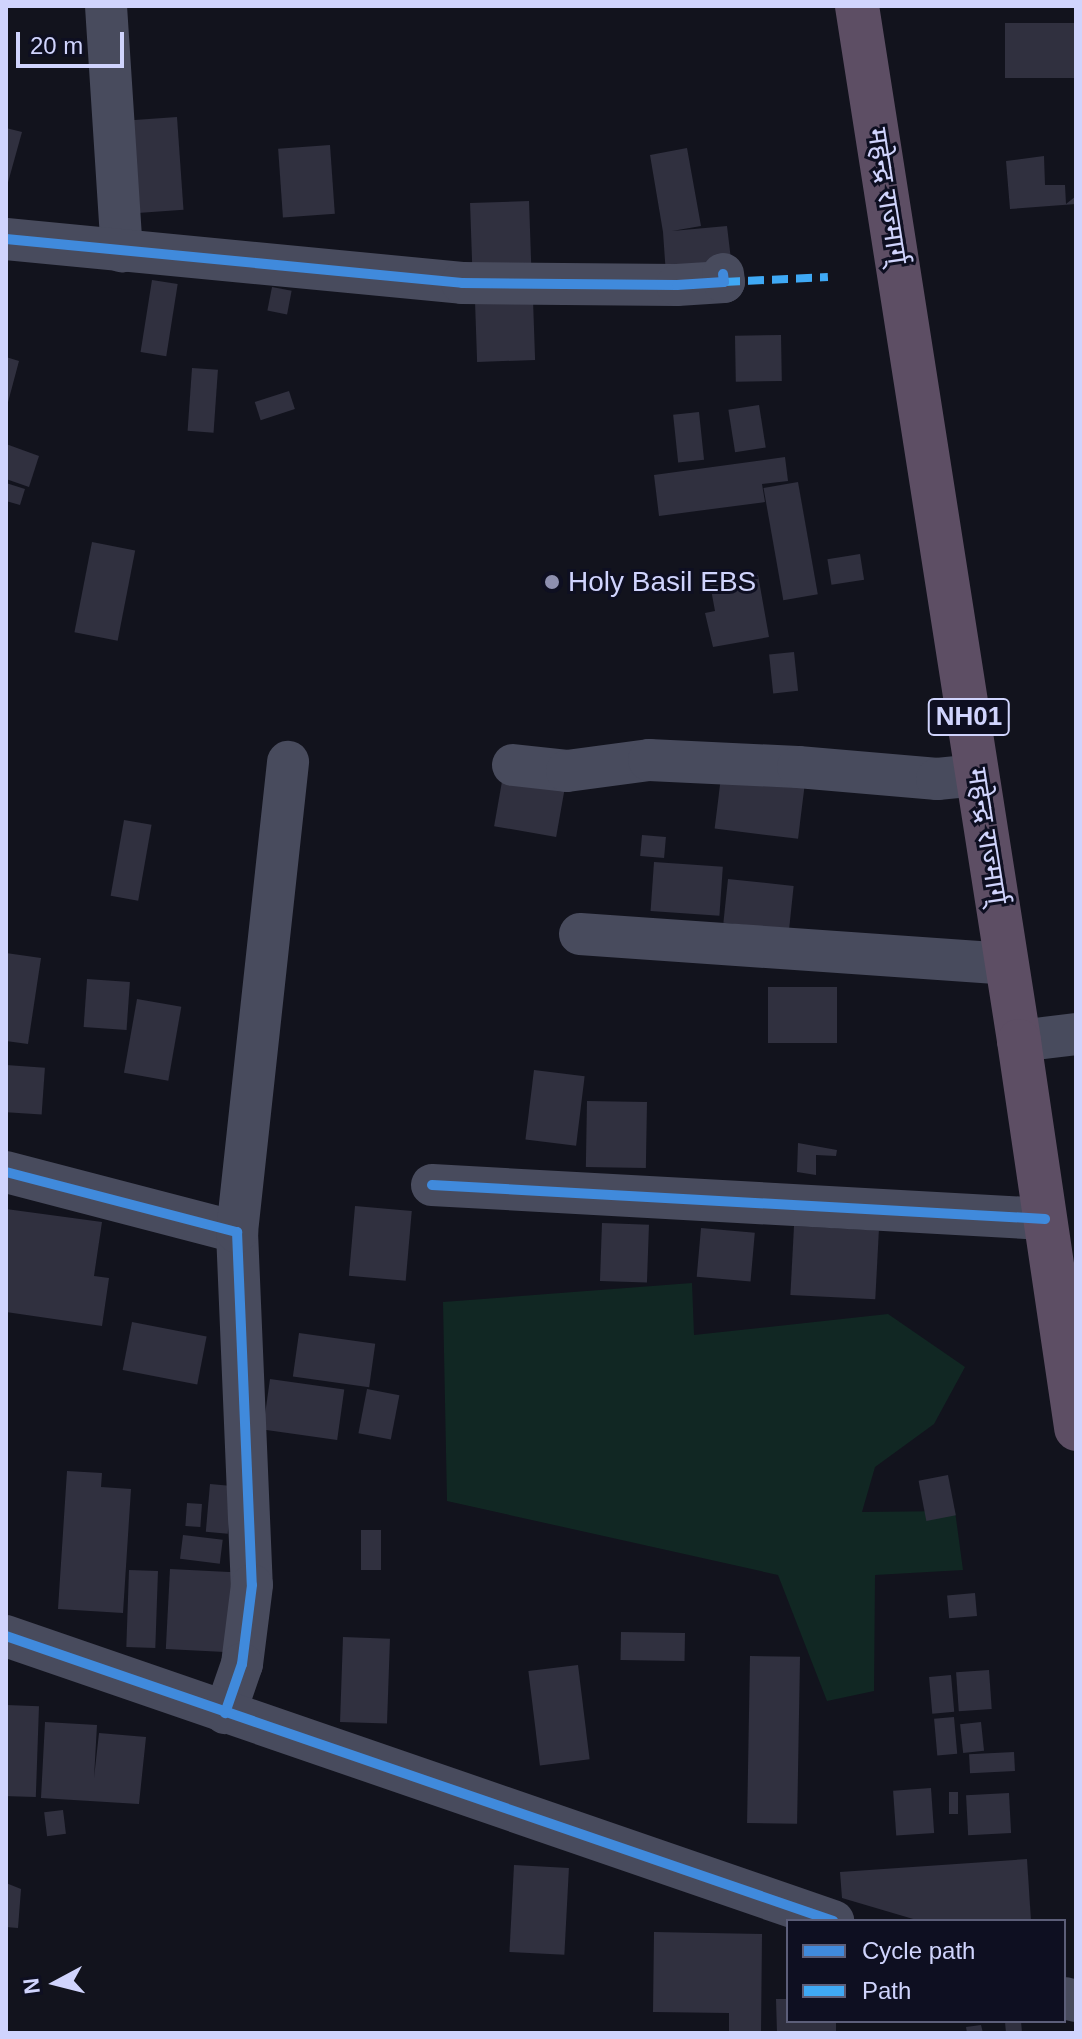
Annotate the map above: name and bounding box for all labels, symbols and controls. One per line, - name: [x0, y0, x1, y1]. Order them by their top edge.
- scale bar: [20, 16, 128, 66]
- text: 20 m: [30, 32, 83, 59]
- street label: महेन्द्र राज्मार्ग्: [860, 126, 914, 266]
- place label: Holy Basil EBS: [568, 565, 756, 599]
- marker: Holy Basil EBS: [543, 573, 561, 591]
- road number: NH01: [927, 695, 1011, 739]
- street label: महेन्द्र राज्मार्ग्: [960, 766, 1014, 906]
- legend: [786, 1919, 1066, 2023]
- text: Cycle path: [862, 1937, 975, 1964]
- north arrow: [16, 1943, 96, 2023]
- text: N: [18, 1977, 45, 1995]
- text: Path: [862, 1977, 911, 2004]

